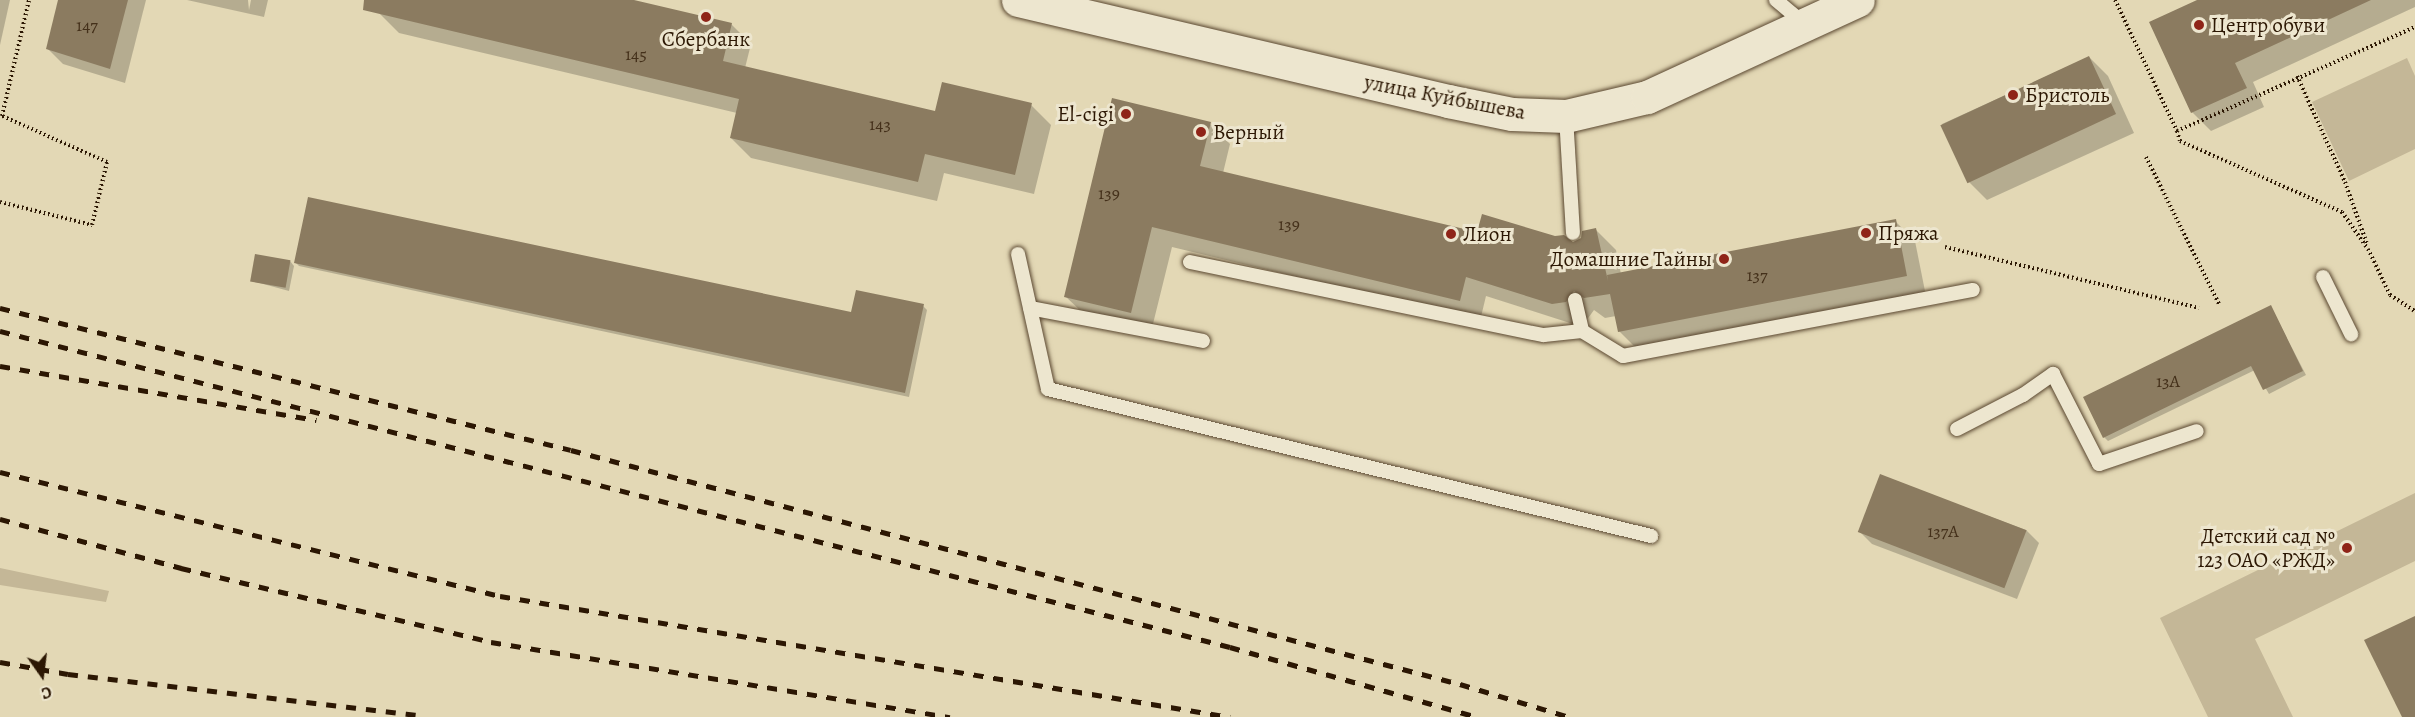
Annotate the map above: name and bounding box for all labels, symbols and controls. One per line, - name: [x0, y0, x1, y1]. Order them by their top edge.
- marker: Сбербанк: [699, 10, 713, 24]
- place label: Центр обуви: [2211, 12, 2325, 38]
- house number: 147: [76, 14, 98, 36]
- marker: Центр обуви: [2192, 18, 2206, 32]
- place label: Сбербанк: [662, 26, 750, 52]
- house number: 145: [625, 43, 647, 65]
- street label: улица Куйбышева: [1362, 69, 1528, 125]
- place label: Бристоль: [2025, 82, 2110, 108]
- marker: Бристоль: [2006, 88, 2020, 102]
- place label: El-cigi: [1057, 101, 1114, 127]
- marker: El-cigi: [1119, 107, 1133, 121]
- house number: 143: [869, 113, 891, 135]
- place label: Верный: [1213, 119, 1284, 145]
- marker: Верный: [1194, 125, 1208, 139]
- house number: 139: [1098, 182, 1120, 204]
- house number: 139: [1278, 213, 1300, 235]
- place label: Пряжа: [1878, 220, 1939, 246]
- place label: Лион: [1463, 221, 1512, 247]
- marker: Пряжа: [1859, 226, 1873, 240]
- marker: Лион: [1444, 227, 1458, 241]
- place label: Домашние Тайны: [1550, 246, 1712, 272]
- marker: Домашние Тайны: [1717, 252, 1731, 266]
- house number: 137: [1746, 264, 1768, 286]
- house number: 13А: [2156, 370, 2180, 392]
- house number: 137А: [1927, 520, 1959, 542]
- place label: Детский сад № 123 ОАО «РЖД»: [2197, 523, 2335, 573]
- marker: Детский сад № 123 ОАО «РЖД»: [2340, 541, 2354, 555]
- north arrow: [12, 645, 72, 705]
- text: С: [39, 681, 54, 704]

